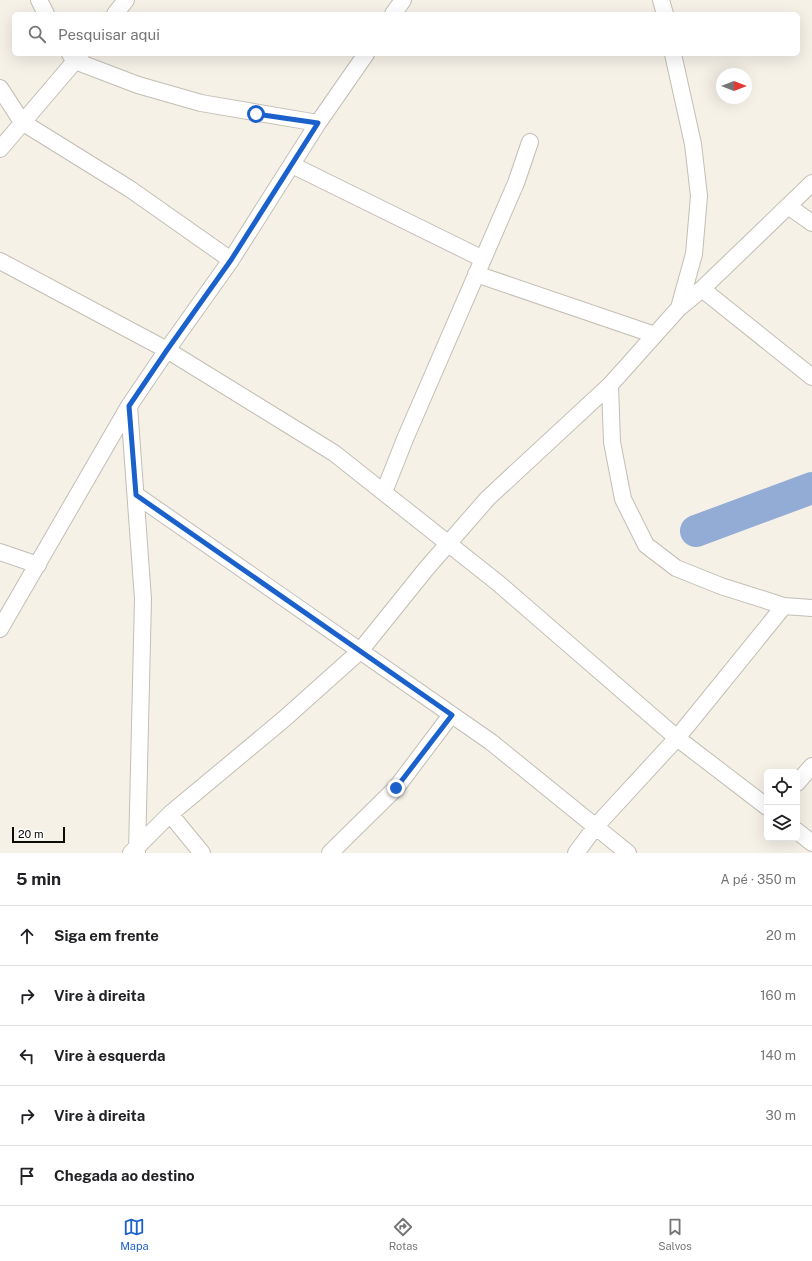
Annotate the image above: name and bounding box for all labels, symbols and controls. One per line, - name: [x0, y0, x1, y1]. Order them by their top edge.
- search box: [12, 12, 800, 56]
- icon: search: [26, 23, 48, 45]
- text: Pesquisar aqui: [58, 26, 160, 43]
- north arrow: [716, 68, 752, 104]
- route start: [247, 105, 265, 123]
- map controls: [764, 769, 800, 841]
- button: locate: [764, 769, 800, 805]
- route end: [387, 779, 405, 797]
- button: layers: [764, 805, 800, 841]
- scale bar: [12, 825, 65, 844]
- text: 20 m: [18, 828, 43, 840]
- text: 5 min: [16, 869, 61, 889]
- text: A pé · 350 m: [720, 872, 796, 887]
- icon: ahead: [16, 925, 38, 947]
- text: Siga em frente: [54, 927, 159, 944]
- text: 20 m: [766, 928, 796, 943]
- icon: right: [16, 985, 38, 1007]
- text: Vire à direita: [54, 987, 145, 1004]
- text: 160 m: [760, 988, 796, 1003]
- icon: left: [16, 1045, 38, 1067]
- text: Vire à esquerda: [54, 1047, 166, 1064]
- text: 140 m: [760, 1048, 796, 1063]
- icon: right: [16, 1105, 38, 1127]
- text: Vire à direita: [54, 1107, 145, 1124]
- text: 30 m: [766, 1108, 796, 1123]
- icon: arrive: [16, 1165, 38, 1187]
- text: Chegada ao destino: [54, 1167, 195, 1184]
- tab: Mapa: [120, 1216, 149, 1252]
- tab: Rotas: [389, 1216, 418, 1252]
- tab: Salvos: [658, 1216, 692, 1252]

